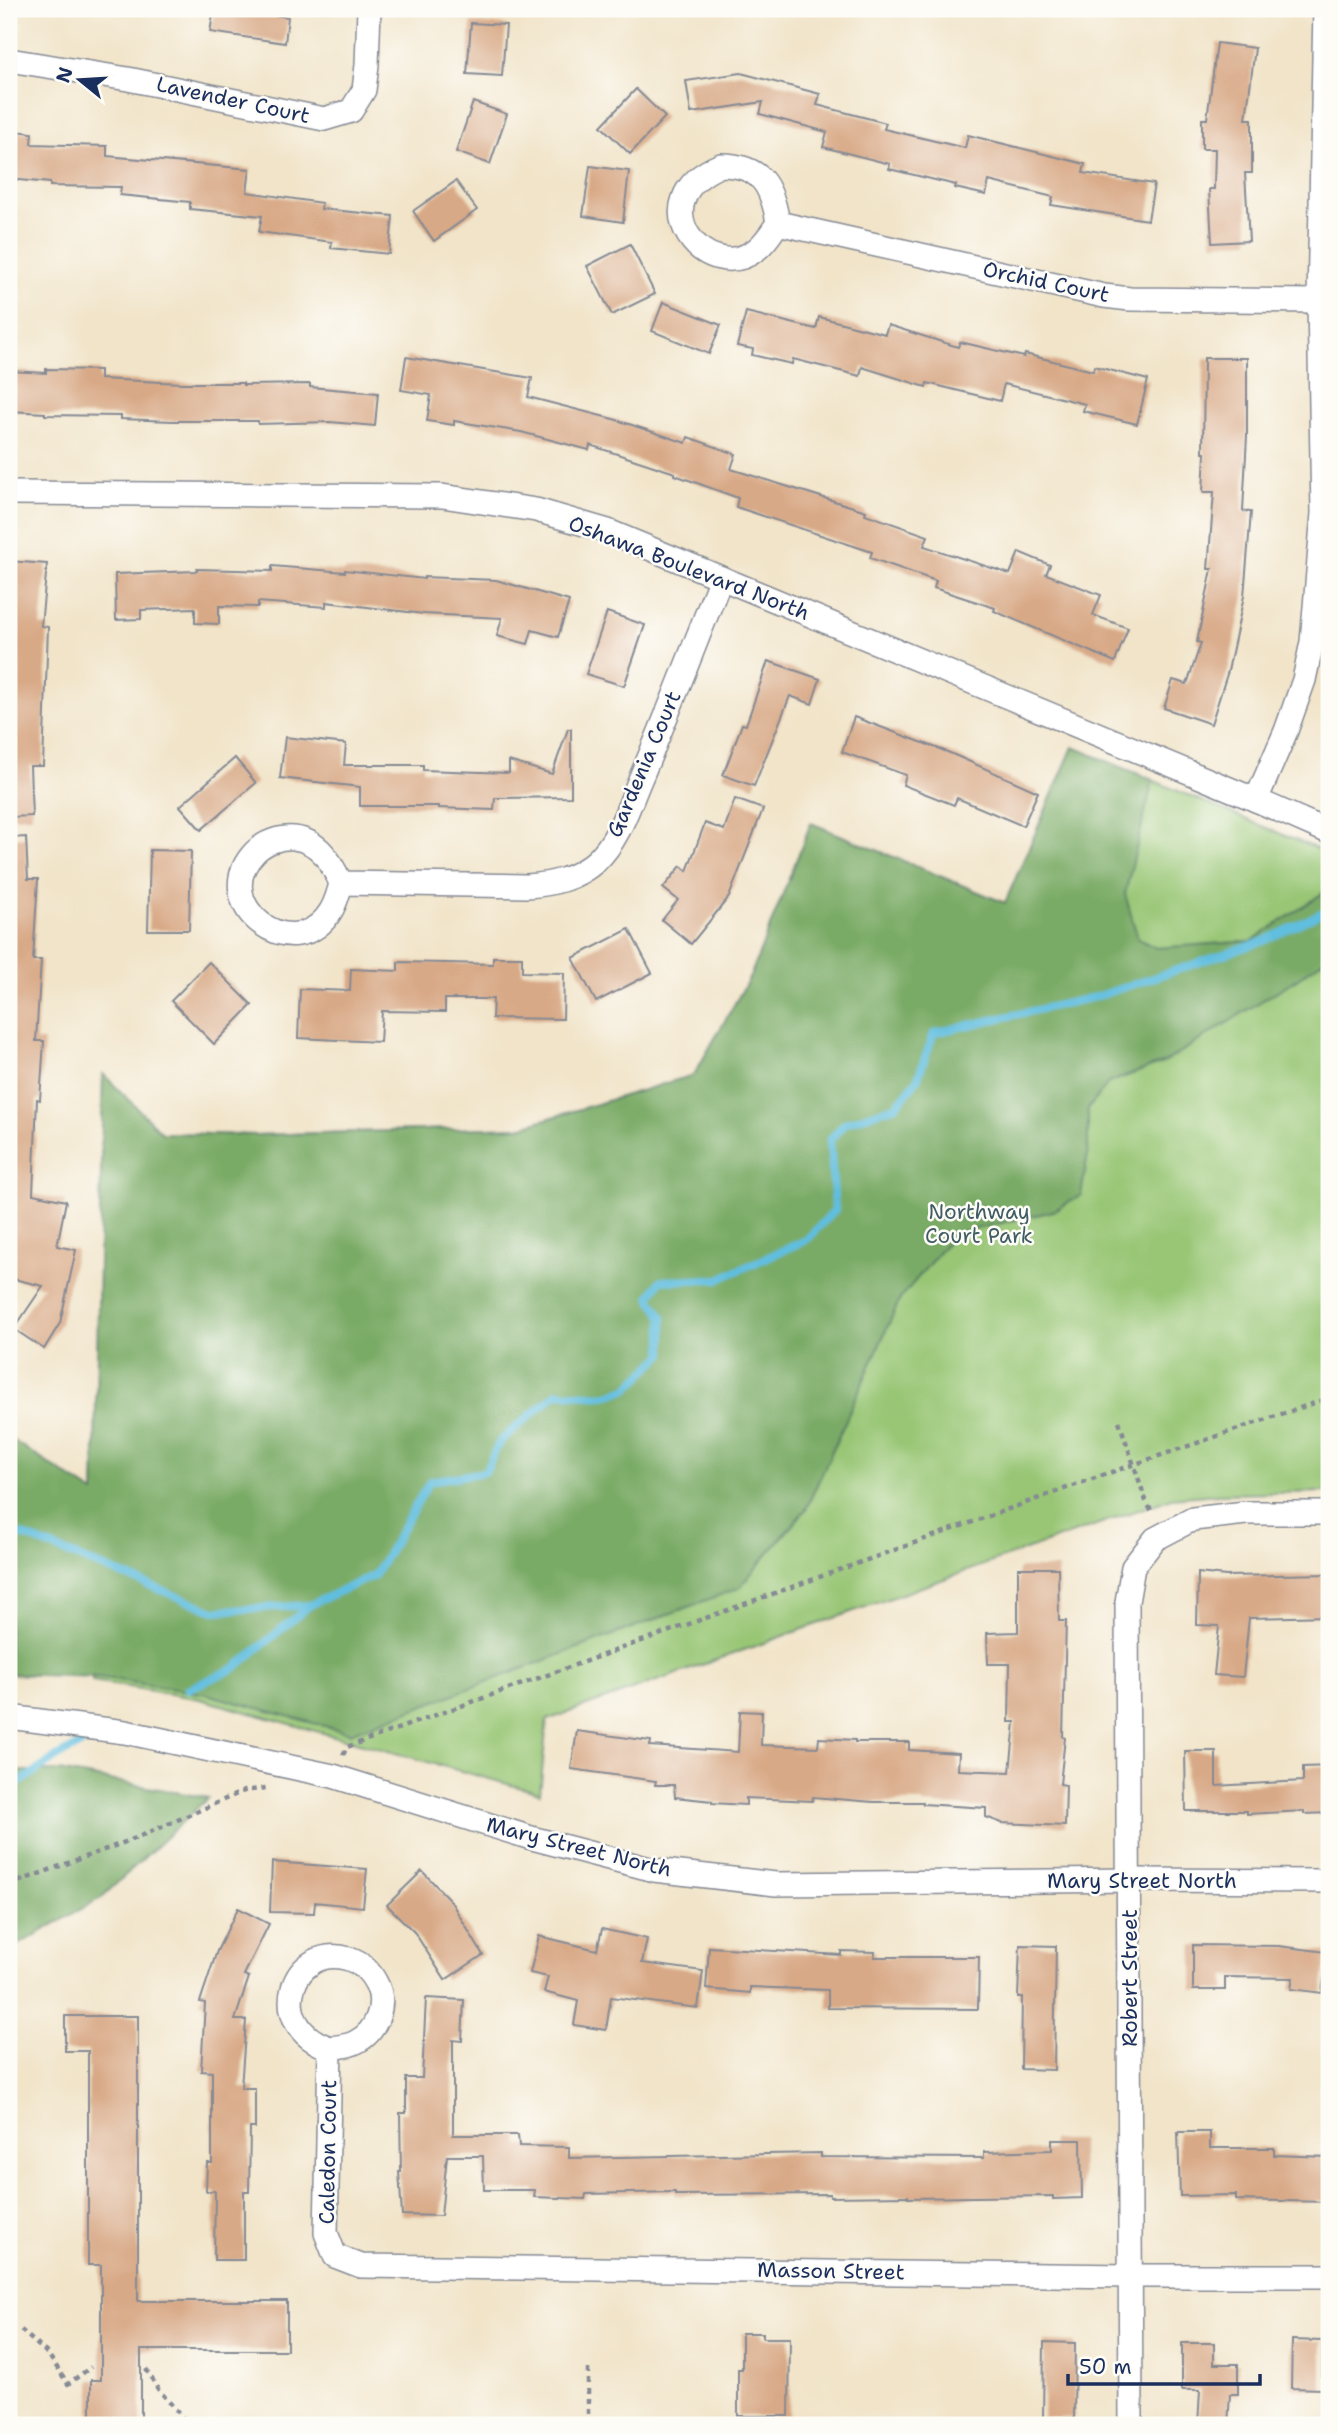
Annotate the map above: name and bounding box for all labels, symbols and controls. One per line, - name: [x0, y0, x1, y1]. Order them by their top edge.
- north arrow: [46, 46, 116, 116]
- text: N: [50, 64, 79, 86]
- street label: Lavender Court: [154, 70, 312, 130]
- street label: Orchid Court: [980, 255, 1112, 309]
- street label: Oshawa Boulevard North: [564, 509, 814, 627]
- street label: Gardenia Court: [601, 686, 687, 842]
- park label: Northway Court Park: [925, 1198, 1033, 1250]
- street label: Mary Street North: [483, 1810, 675, 1884]
- street label: Mary Street North: [1047, 1867, 1237, 1895]
- street label: Robert Street: [1116, 1909, 1144, 2047]
- street label: Caledon Court: [313, 2079, 343, 2225]
- street label: Masson Street: [757, 2256, 905, 2286]
- scale bar: [1068, 2343, 1261, 2387]
- text: 50 m: [1079, 2353, 1132, 2381]

